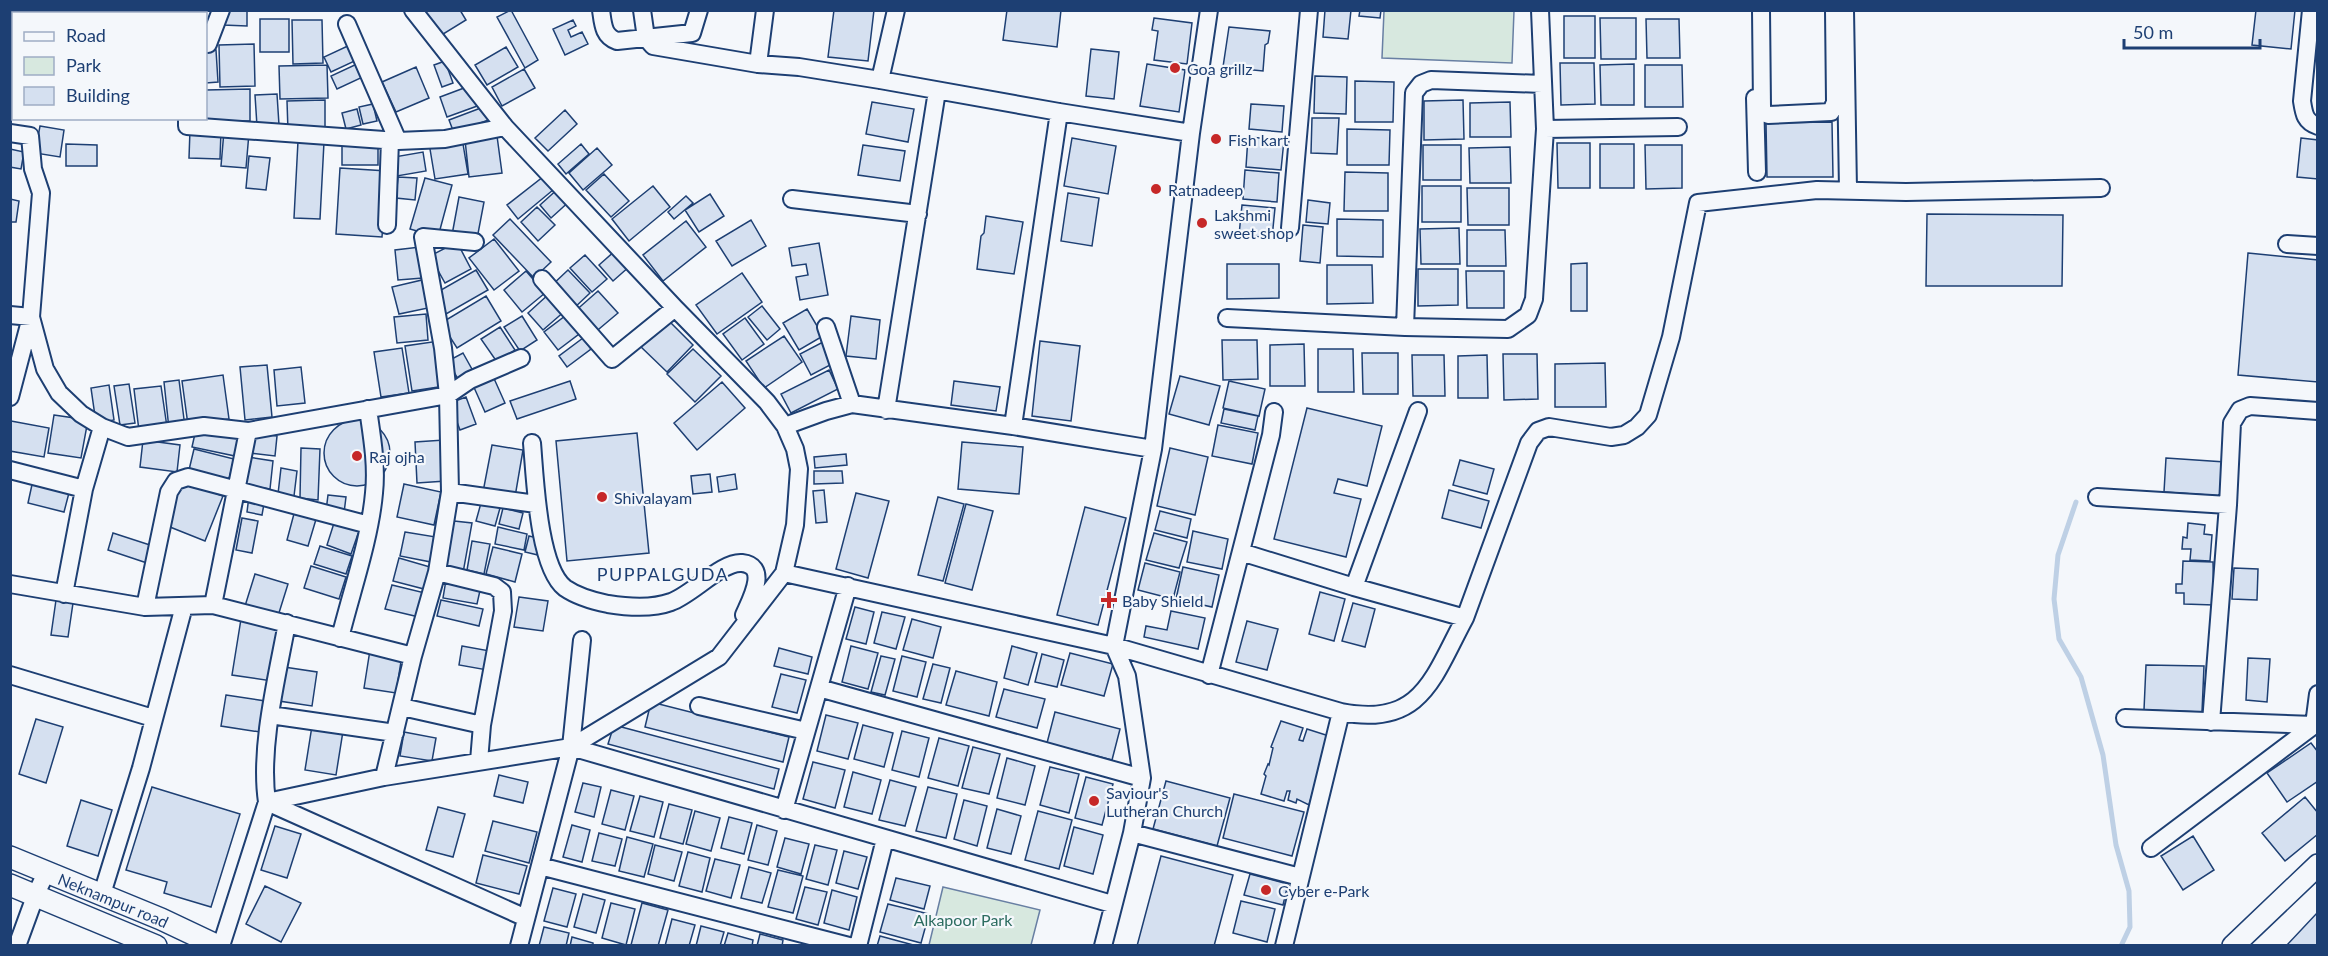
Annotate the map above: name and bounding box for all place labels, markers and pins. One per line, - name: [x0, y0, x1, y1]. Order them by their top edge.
- place label: Goa grillz: [1187, 59, 1252, 78]
- marker: Goa grillz: [1168, 61, 1182, 75]
- place label: Fish kart: [1228, 130, 1289, 149]
- marker: Fish kart: [1209, 132, 1223, 146]
- place label: Ratnadeep: [1168, 180, 1243, 199]
- marker: Ratnadeep: [1149, 182, 1163, 196]
- place label: Lakshmi sweet shop: [1214, 205, 1294, 242]
- marker: Lakshmi sweet shop: [1195, 216, 1209, 230]
- place label: Raj ojha: [369, 447, 425, 466]
- marker: Raj ojha: [350, 449, 364, 463]
- place label: Shivalayam: [614, 488, 692, 507]
- marker: Shivalayam: [595, 490, 609, 504]
- marker: Baby Shield: [1100, 591, 1118, 609]
- place label: Baby Shield: [1122, 591, 1203, 610]
- place label: Saviour's Lutheran Church: [1106, 783, 1223, 820]
- marker: Saviour's Lutheran Church: [1087, 794, 1101, 808]
- place label: Cyber e-Park: [1278, 881, 1370, 900]
- marker: Cyber e-Park: [1259, 883, 1273, 897]

